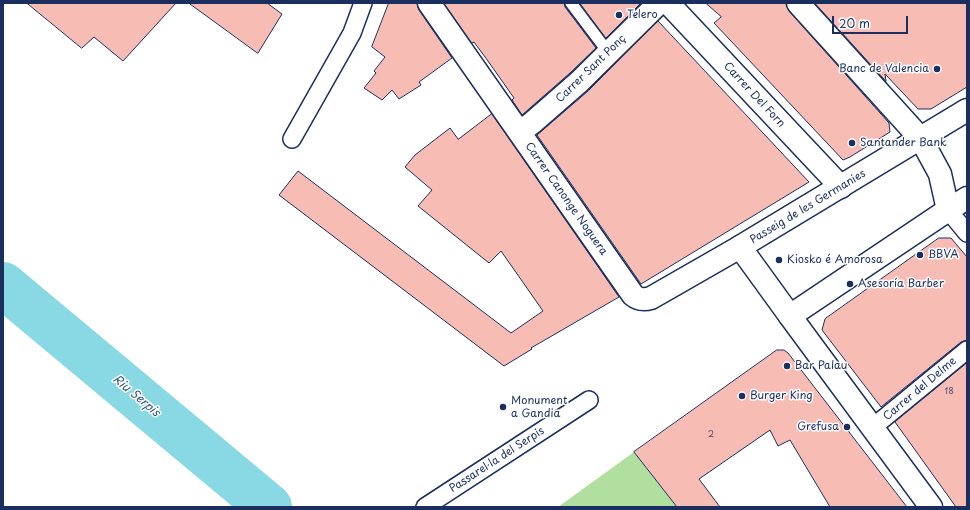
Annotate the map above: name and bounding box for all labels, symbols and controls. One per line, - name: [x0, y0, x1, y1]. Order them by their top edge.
- place label: Telero: [627, 8, 658, 22]
- scale bar: [834, 8, 910, 34]
- marker: Telero: [614, 10, 624, 20]
- text: 20 m: [839, 14, 870, 32]
- street label: Carrer Sant Ponç: [553, 32, 629, 106]
- street label: Carrer Del Forn: [721, 60, 787, 130]
- place label: Banc de Valencia: [839, 62, 929, 76]
- marker: Banc de Valencia: [932, 64, 942, 74]
- place label: Santander Bank: [860, 136, 947, 150]
- marker: Santander Bank: [847, 138, 857, 148]
- street label: Carrer Canonge Noguera: [522, 140, 610, 258]
- street label: Passeig de les Germanies: [748, 167, 868, 247]
- place label: BBVA: [928, 248, 959, 262]
- marker: BBVA: [915, 250, 925, 260]
- place label: Kiosko é Amorosa: [787, 253, 883, 267]
- marker: Kiosko é Amorosa: [774, 255, 784, 265]
- place label: Asesoría Barber: [858, 277, 944, 291]
- marker: Asesoría Barber: [845, 279, 855, 289]
- street label: Carrer del Delme: [881, 355, 959, 423]
- place label: Bar Palau: [795, 359, 847, 373]
- marker: Bar Palau: [782, 361, 792, 371]
- water label: Riu Serpis: [109, 372, 163, 420]
- house number: 18: [944, 387, 954, 397]
- place label: Burger King: [750, 389, 813, 403]
- marker: Burger King: [737, 391, 747, 401]
- place label: Monument a Gandia: [511, 394, 567, 420]
- marker: Monument a Gandia: [498, 402, 508, 412]
- place label: Grefusa: [797, 420, 839, 434]
- marker: Grefusa: [842, 422, 852, 432]
- street label: Passarel·la del Serpis: [447, 424, 547, 496]
- house number: 2: [708, 430, 714, 440]

